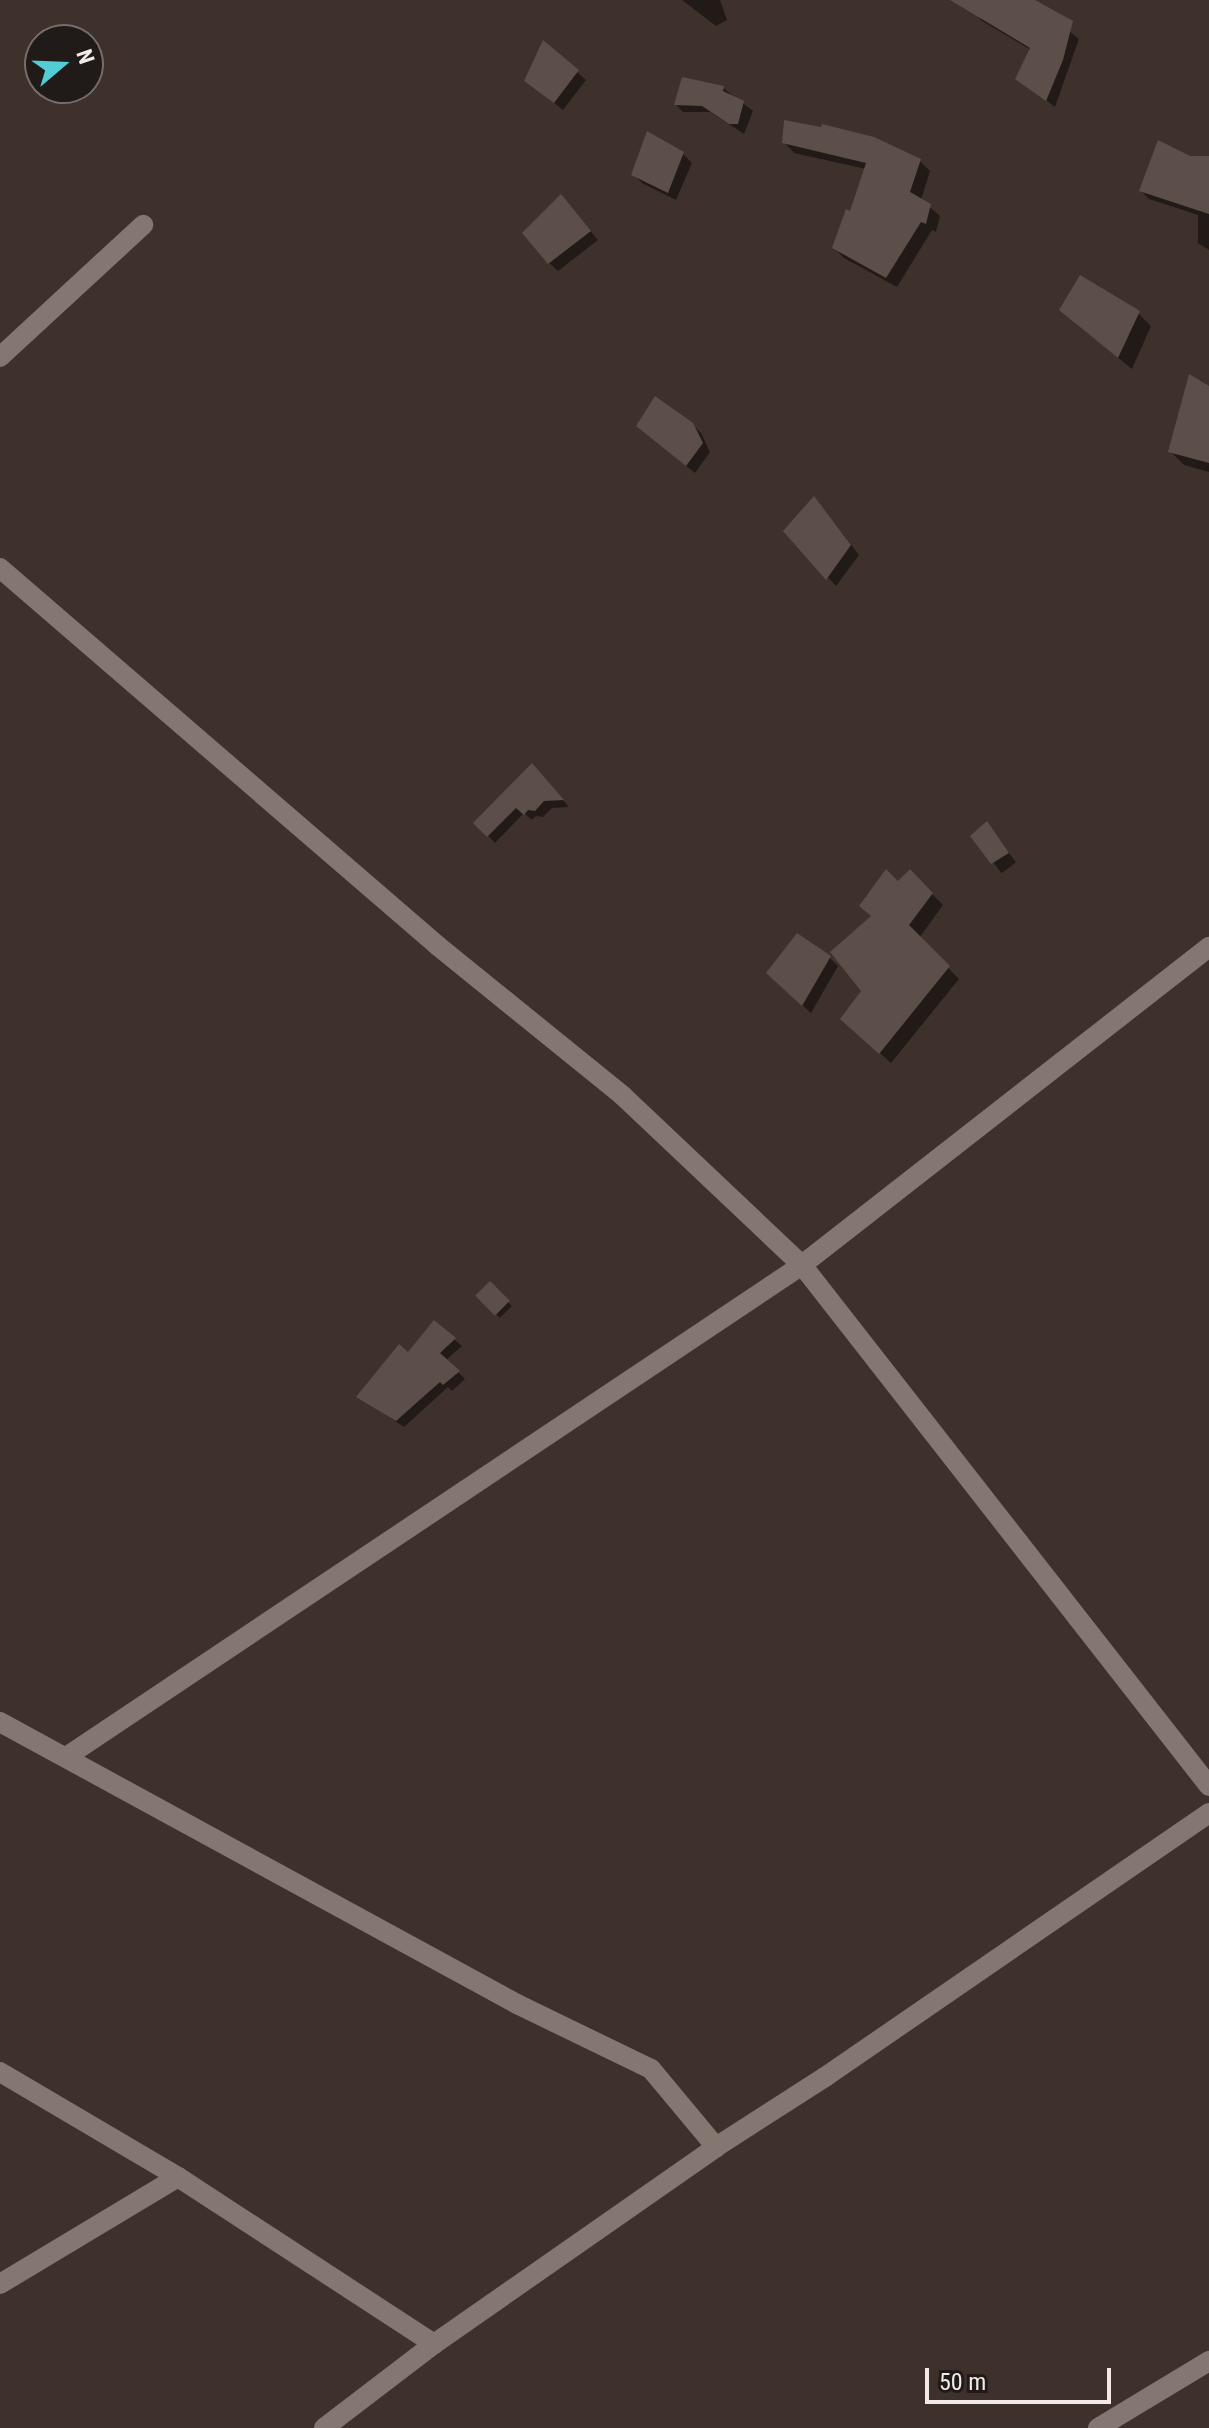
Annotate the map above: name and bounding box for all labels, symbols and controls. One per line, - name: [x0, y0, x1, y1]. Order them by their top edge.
- north arrow: [24, 24, 104, 104]
- text: N: [71, 46, 99, 67]
- scale bar: [929, 2352, 1115, 2402]
- text: 50 m: [939, 2368, 986, 2396]

